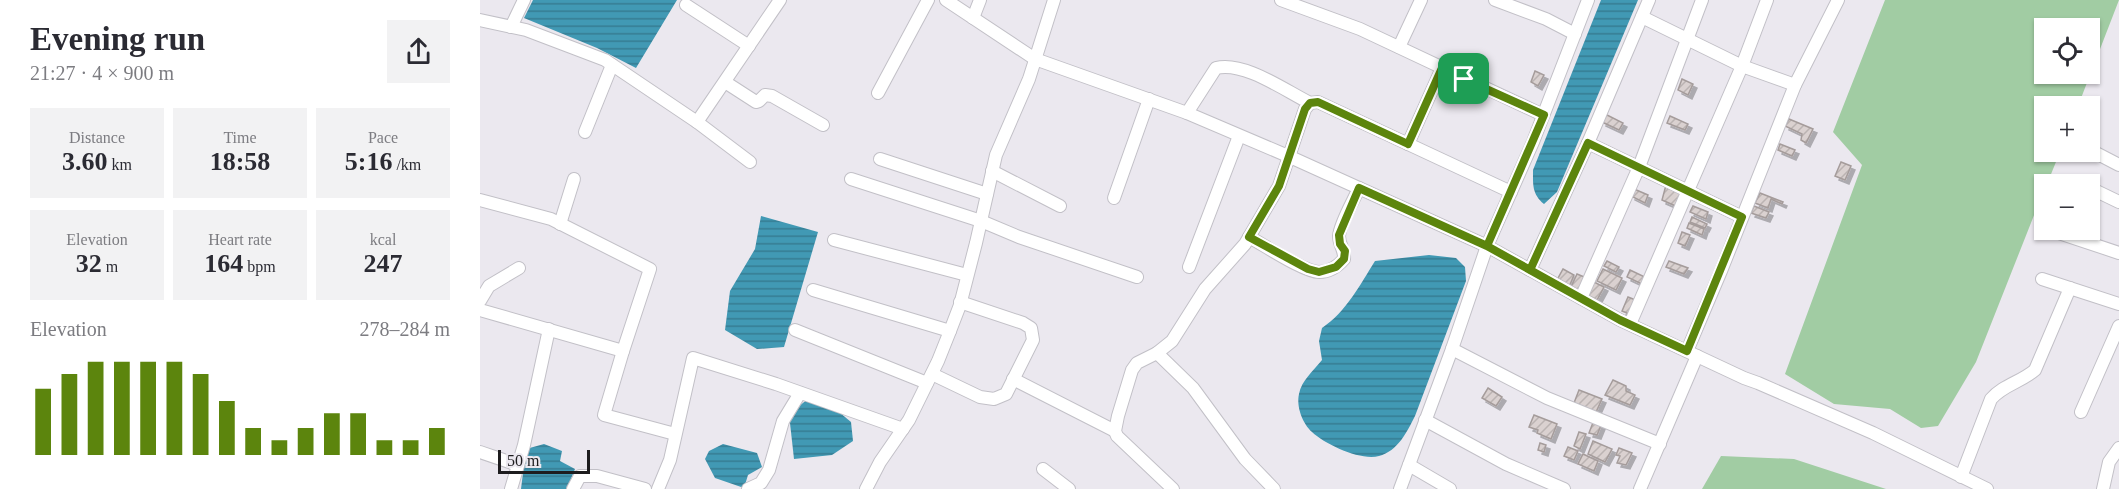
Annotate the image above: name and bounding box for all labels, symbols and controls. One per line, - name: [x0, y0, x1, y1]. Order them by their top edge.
- map controls: [2034, 18, 2100, 240]
- button: locate: [2034, 18, 2100, 84]
- button: share: [387, 20, 450, 83]
- text: Evening run: [30, 21, 205, 57]
- pin: [1438, 53, 1489, 104]
- text: 21:27 · 4 × 900 m: [30, 62, 174, 84]
- icon: arrive: [1447, 62, 1480, 95]
- button: +: [2034, 96, 2100, 162]
- text: Distance: [69, 129, 125, 146]
- text: Time: [223, 129, 257, 146]
- text: Pace: [368, 129, 398, 146]
- text: 3.60: [62, 147, 108, 176]
- text: 18:58: [210, 147, 270, 176]
- text: 5:16: [345, 147, 392, 176]
- text: km: [108, 156, 132, 173]
- text: /km: [392, 156, 421, 173]
- button: −: [2034, 174, 2100, 240]
- text: Elevation: [66, 231, 128, 248]
- text: Heart rate: [208, 231, 272, 248]
- text: kcal: [370, 231, 396, 248]
- text: 32: [76, 249, 102, 278]
- text: 164: [204, 249, 243, 278]
- text: 247: [364, 249, 403, 278]
- text: m: [102, 258, 118, 275]
- text: bpm: [243, 258, 276, 275]
- text: Elevation: [30, 318, 107, 340]
- text: 278–284 m: [359, 318, 450, 340]
- scale bar: [498, 447, 590, 474]
- text: 50 m: [507, 452, 539, 469]

